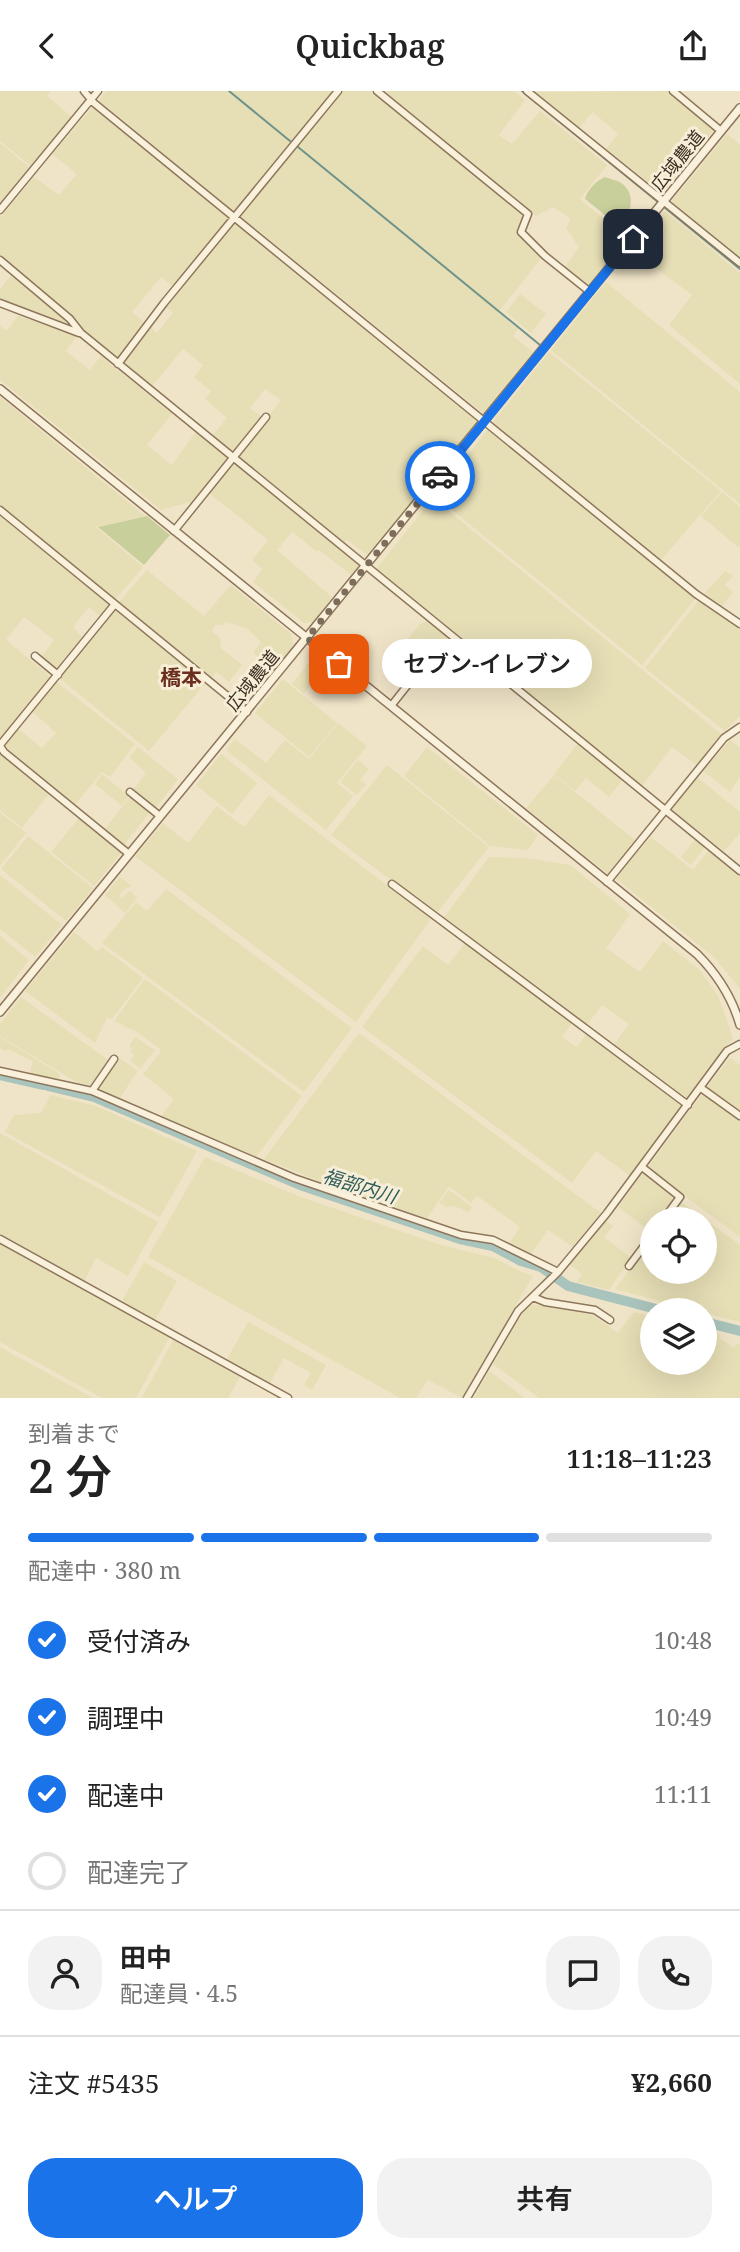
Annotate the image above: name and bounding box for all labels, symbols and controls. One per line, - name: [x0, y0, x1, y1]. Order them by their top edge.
- text: Quickbag: [295, 24, 445, 67]
- icon: back: [28, 27, 66, 65]
- icon: share: [674, 27, 712, 65]
- street label: 広域農道: [645, 124, 709, 196]
- pin: [603, 209, 663, 269]
- icon: home: [614, 220, 652, 258]
- courier: [405, 441, 475, 511]
- icon: car: [421, 457, 459, 495]
- pin: [309, 634, 369, 694]
- callout: セブン-イレブン: [381, 639, 591, 689]
- street label: 広域農道: [220, 644, 284, 716]
- icon: bag: [320, 645, 358, 683]
- text: セブン-イレブン: [403, 647, 571, 679]
- district label: 橋本: [160, 663, 202, 691]
- water label: 福部内川: [320, 1162, 402, 1210]
- map controls: [640, 1207, 717, 1375]
- button: locate: [640, 1207, 717, 1284]
- button: layers: [640, 1298, 717, 1375]
- text: 到着まで: [28, 1417, 120, 1449]
- text: 11:18–11:23: [566, 1440, 712, 1476]
- text: 2 分: [28, 1444, 112, 1506]
- text: 配達中 · 380 m: [28, 1554, 181, 1586]
- icon: check: [28, 1621, 66, 1659]
- text: 受付済み: [87, 1623, 191, 1659]
- text: 10:48: [654, 1624, 712, 1656]
- icon: check: [28, 1698, 66, 1736]
- text: 調理中: [87, 1700, 165, 1736]
- text: 10:49: [654, 1701, 712, 1733]
- icon: check: [28, 1775, 66, 1813]
- text: 配達中: [87, 1777, 165, 1813]
- text: 11:11: [654, 1778, 712, 1810]
- text: 配達完了: [87, 1854, 191, 1890]
- button: person: [28, 1936, 102, 2010]
- button: chat: [546, 1936, 620, 2010]
- button: phone: [638, 1936, 712, 2010]
- text: 田中: [120, 1939, 172, 1975]
- text: 配達員 · 4.5: [120, 1977, 238, 2009]
- text: ¥2,660: [631, 2064, 712, 2100]
- text: 注文 #5435: [28, 2065, 159, 2101]
- button: ヘルプ: [28, 2158, 363, 2238]
- button: 共有: [377, 2158, 712, 2238]

